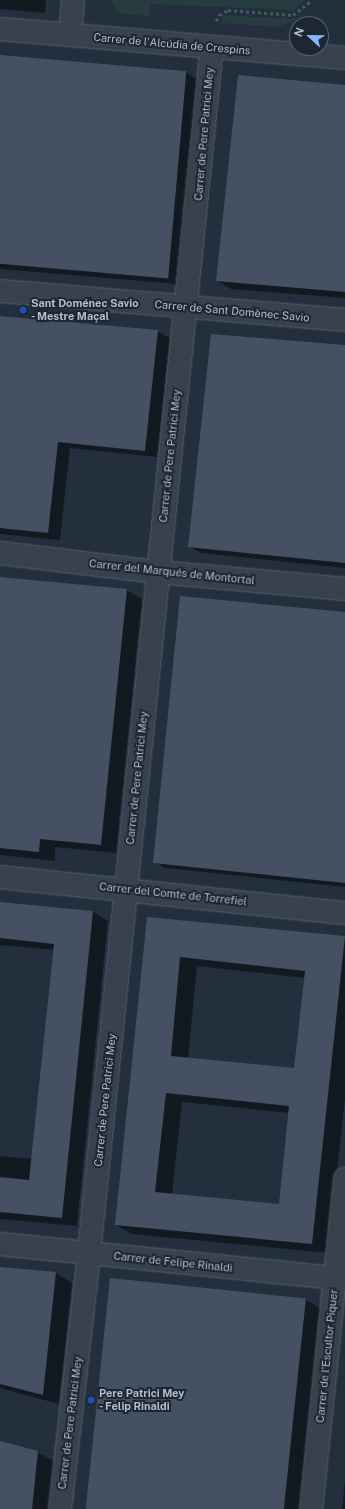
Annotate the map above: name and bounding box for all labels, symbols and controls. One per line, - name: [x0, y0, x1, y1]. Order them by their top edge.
- north arrow: [289, 16, 329, 56]
- text: N: [292, 26, 306, 38]
- street label: Carrer de l'Alcúdia de Crespins: [93, 31, 251, 57]
- street label: Carrer de Pere Patrici Mey: [192, 67, 216, 201]
- place label: Sant Doménec Savio - Mestre Maçal: [31, 297, 139, 323]
- street label: Carrer de Sant Domènec Savio: [154, 298, 310, 324]
- marker: Sant Doménec Savio - Mestre Maçal: [18, 305, 28, 315]
- street label: Carrer de Pere Patrici Mey: [156, 389, 184, 523]
- street label: Carrer del Marqués de Montortal: [88, 557, 256, 587]
- street label: Carrer de Pere Patrici Mey: [123, 711, 151, 845]
- street label: Carrer del Comte de Torrefiel: [98, 880, 248, 908]
- street label: Carrer de Pere Patrici Mey: [91, 1033, 119, 1167]
- street label: Carrer de Felipe Rinaldi: [113, 1249, 233, 1275]
- street label: Carrer de l'Escultor Piquer: [313, 1288, 341, 1424]
- street label: Carrer de Pere Patrici Mey: [55, 1356, 85, 1490]
- place label: Pere Patrici Mey - Felip Rinaldi: [99, 1387, 185, 1413]
- marker: Pere Patrici Mey - Felip Rinaldi: [86, 1395, 96, 1405]

